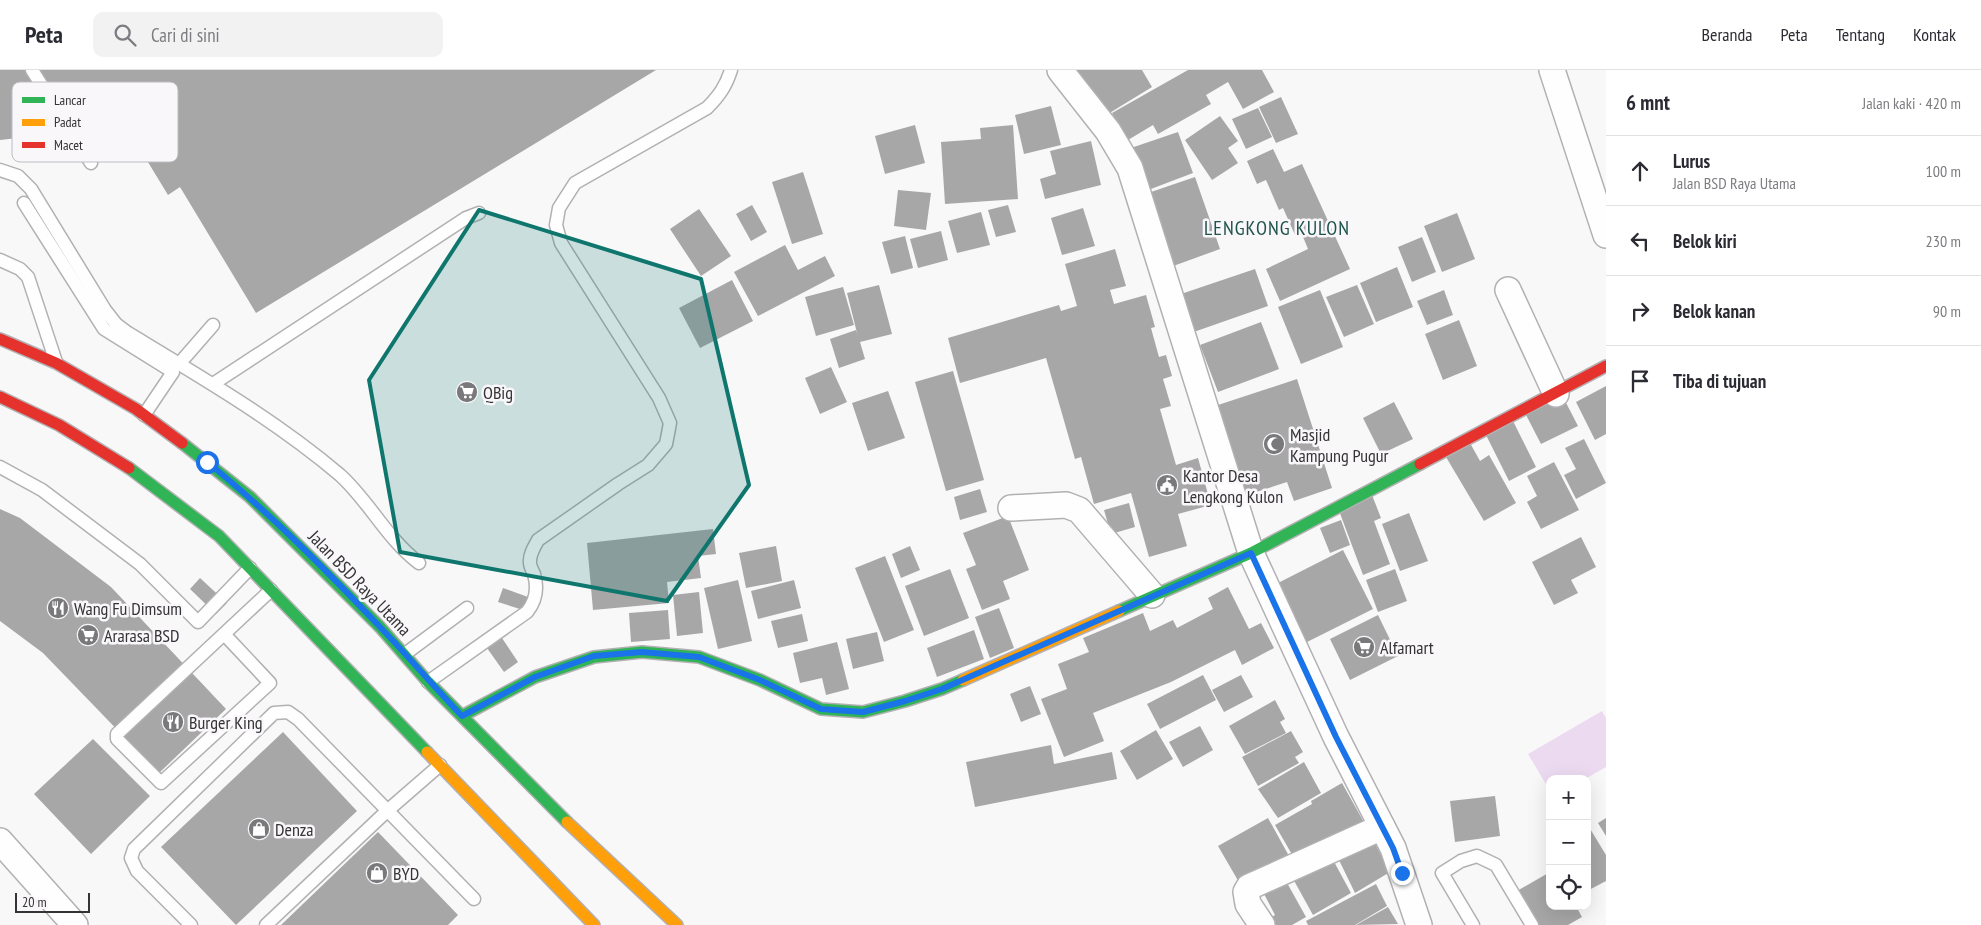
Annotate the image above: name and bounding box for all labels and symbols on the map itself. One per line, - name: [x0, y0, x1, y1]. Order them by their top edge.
- legend: [12, 82, 178, 162]
- text: Lancar: [54, 91, 86, 109]
- text: Padat: [54, 113, 81, 131]
- text: Macet: [54, 136, 83, 154]
- district label: LENGKONG KULON: [1204, 215, 1350, 241]
- supermarket icon: QBig: [455, 380, 479, 404]
- place label: QBig: [483, 381, 513, 404]
- place label: Masjid Kampung Pugur: [1290, 423, 1389, 467]
- mosque icon: Masjid Kampung Pugur: [1262, 432, 1286, 456]
- route start: [196, 451, 219, 474]
- place label: Kantor Desa Lengkong Kulon: [1183, 464, 1283, 508]
- public building icon: Kantor Desa Lengkong Kulon: [1155, 473, 1179, 497]
- street label: Jalan BSD Raya Utama: [303, 525, 416, 641]
- restaurant icon: Wang Fu Dimsum: [46, 596, 70, 620]
- place label: Wang Fu Dimsum: [74, 597, 182, 620]
- supermarket icon: Ararasa BSD: [76, 623, 100, 647]
- place label: Ararasa BSD: [104, 624, 180, 647]
- supermarket icon: Alfamart: [1352, 635, 1376, 659]
- place label: Alfamart: [1380, 636, 1434, 659]
- restaurant icon: Burger King: [161, 710, 185, 734]
- place label: Burger King: [189, 711, 263, 734]
- shop icon: Denza: [247, 817, 271, 841]
- place label: Denza: [275, 818, 313, 841]
- shop icon: BYD: [365, 861, 389, 885]
- place label: BYD: [393, 862, 419, 885]
- route end: [1391, 862, 1414, 885]
- scale bar: [15, 890, 90, 913]

